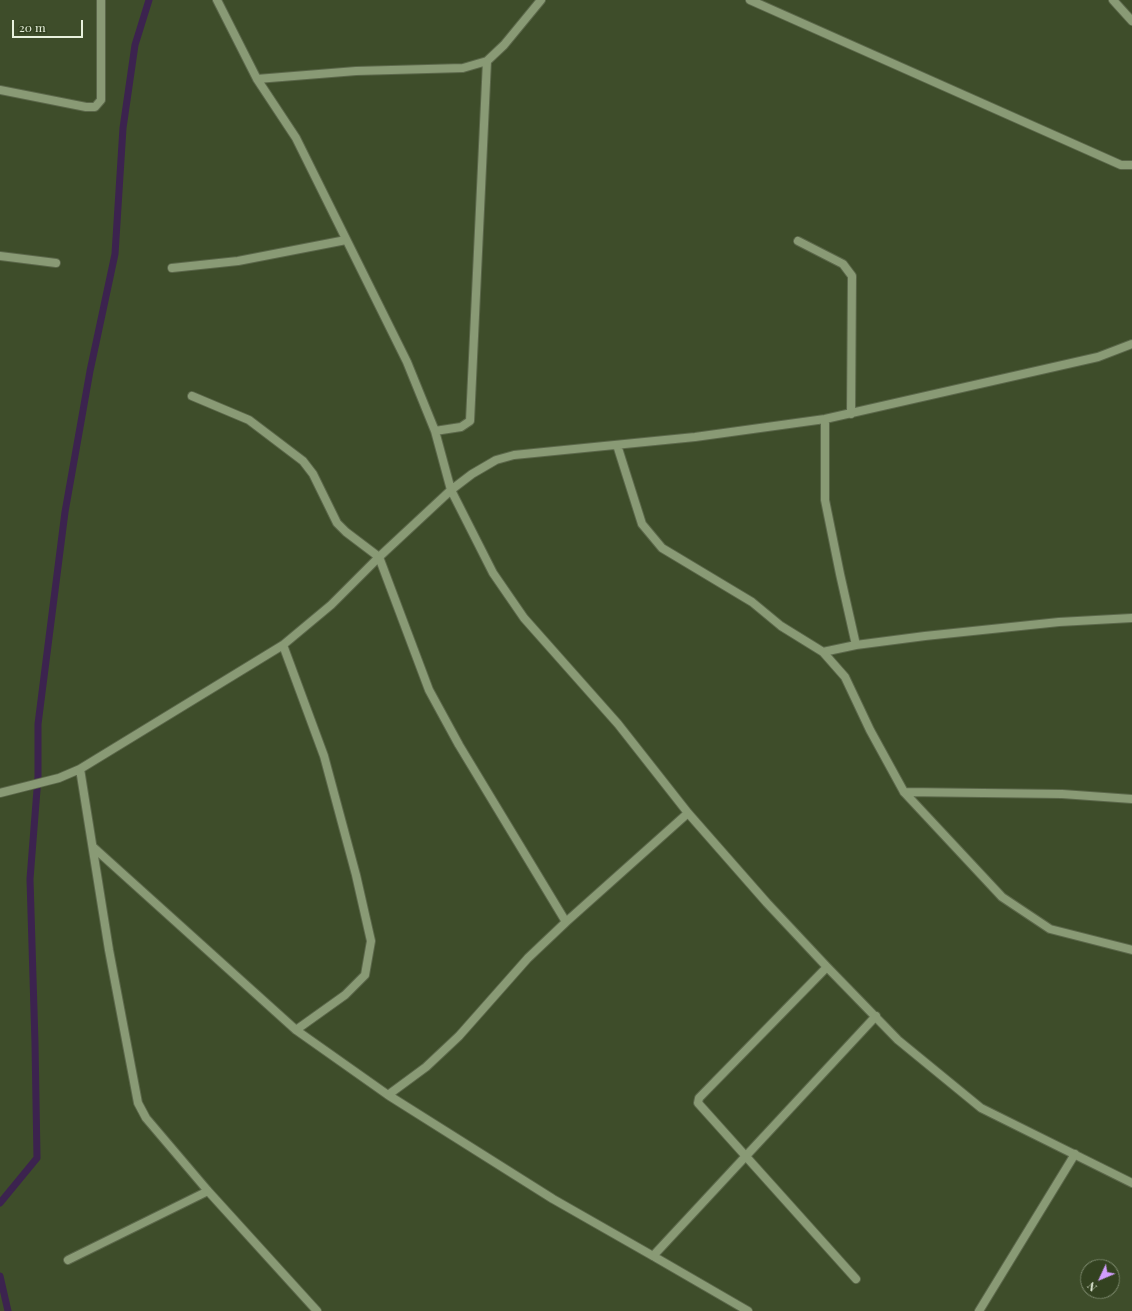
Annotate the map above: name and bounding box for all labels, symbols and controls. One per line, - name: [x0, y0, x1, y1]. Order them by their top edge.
- scale bar: [14, 12, 85, 38]
- text: 20 m: [19, 19, 46, 35]
- north arrow: [1080, 1259, 1120, 1299]
- text: N: [1084, 1279, 1100, 1295]

